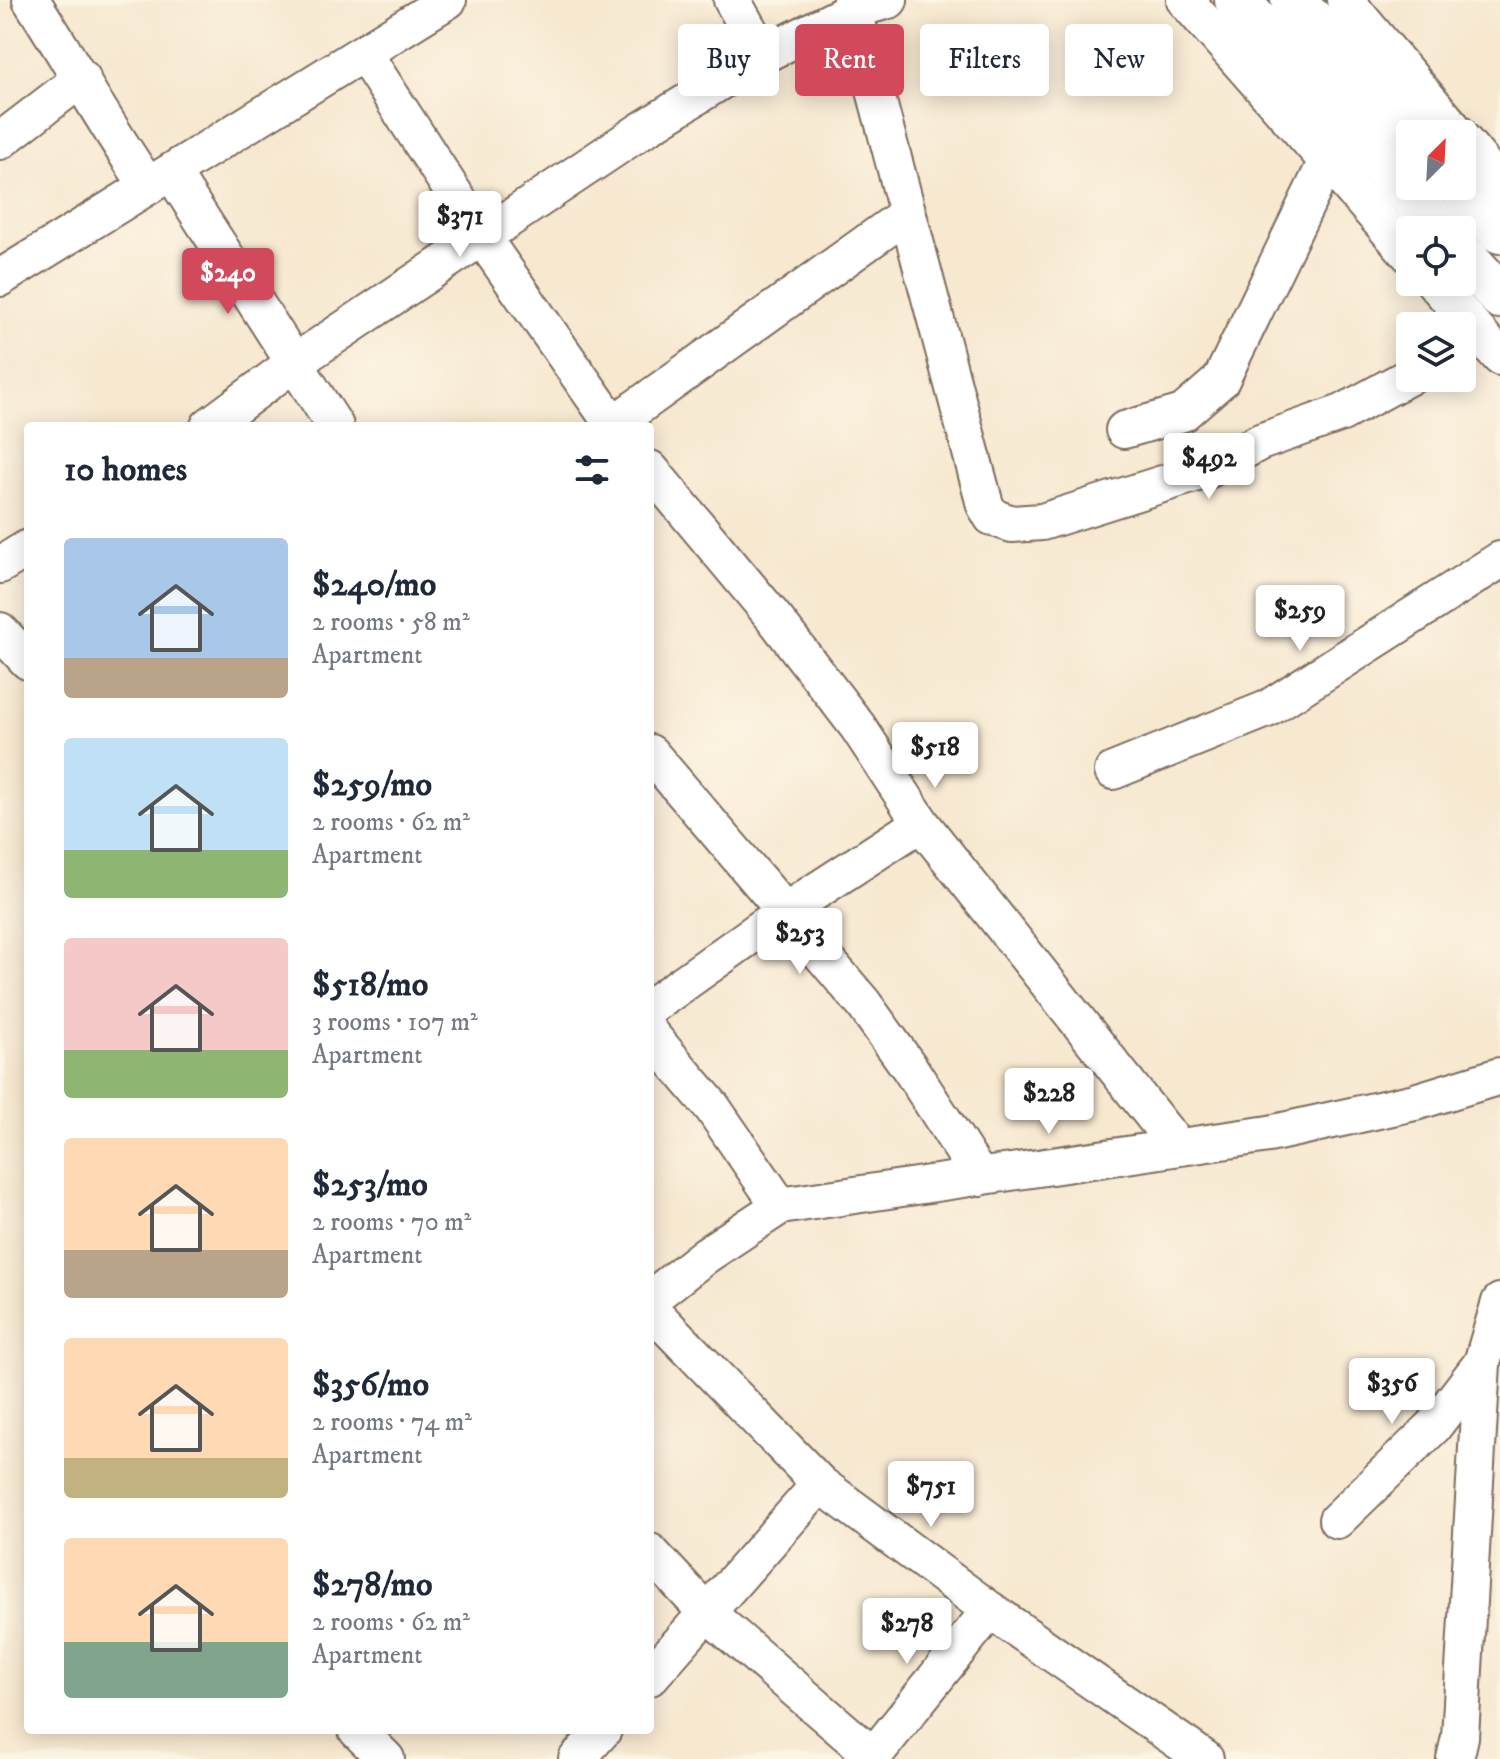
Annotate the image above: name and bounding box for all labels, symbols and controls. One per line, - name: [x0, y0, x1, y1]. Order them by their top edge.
- chip: Buy: [678, 24, 779, 96]
- chip: Rent: [795, 24, 904, 96]
- chip: Filters: [920, 24, 1049, 96]
- chip: New: [1065, 24, 1173, 96]
- north arrow: [1396, 120, 1476, 200]
- map controls: [1396, 120, 1476, 392]
- pin: $371: [413, 191, 507, 259]
- text: $371: [436, 200, 484, 233]
- button: locate: [1396, 216, 1476, 296]
- pin: $240: [181, 248, 275, 316]
- text: $240: [200, 257, 256, 290]
- button: layers: [1396, 312, 1476, 392]
- pin: $492: [1162, 433, 1256, 501]
- text: $492: [1182, 442, 1236, 475]
- icon: filters: [570, 448, 614, 492]
- text: 10 homes: [64, 449, 187, 491]
- text: $240/mo: [312, 564, 436, 606]
- icon: home: [128, 570, 224, 666]
- pin: $259: [1253, 585, 1347, 653]
- text: $259: [1274, 594, 1326, 627]
- text: 2 rooms · 58 m²: [312, 606, 470, 639]
- text: Apartment: [312, 639, 423, 672]
- pin: $518: [888, 722, 982, 790]
- text: $518: [910, 731, 960, 764]
- text: $259/mo: [312, 764, 432, 806]
- icon: home: [128, 770, 224, 866]
- text: 2 rooms · 62 m²: [312, 806, 470, 839]
- text: Apartment: [312, 839, 423, 872]
- pin: $253: [753, 908, 847, 976]
- text: $253: [775, 917, 825, 950]
- text: $518/mo: [312, 964, 428, 1006]
- icon: home: [128, 970, 224, 1066]
- text: 3 rooms · 107 m²: [312, 1006, 478, 1039]
- text: Apartment: [312, 1039, 423, 1072]
- pin: $228: [1002, 1068, 1096, 1136]
- text: $228: [1023, 1077, 1075, 1110]
- text: $253/mo: [312, 1164, 428, 1206]
- icon: home: [128, 1170, 224, 1266]
- text: 2 rooms · 70 m²: [312, 1206, 471, 1239]
- text: Apartment: [312, 1239, 423, 1272]
- pin: $356: [1345, 1358, 1439, 1426]
- text: $356/mo: [312, 1364, 429, 1406]
- text: $356: [1367, 1367, 1417, 1400]
- icon: home: [128, 1370, 224, 1466]
- text: 2 rooms · 74 m²: [312, 1406, 472, 1439]
- text: Apartment: [312, 1439, 423, 1472]
- pin: $751: [884, 1461, 978, 1529]
- text: $751: [906, 1470, 956, 1503]
- text: $278/mo: [312, 1564, 433, 1606]
- icon: home: [128, 1570, 224, 1666]
- pin: $278: [860, 1598, 954, 1666]
- text: 2 rooms · 62 m²: [312, 1606, 470, 1639]
- text: $278: [880, 1607, 934, 1640]
- text: Apartment: [312, 1639, 423, 1672]

